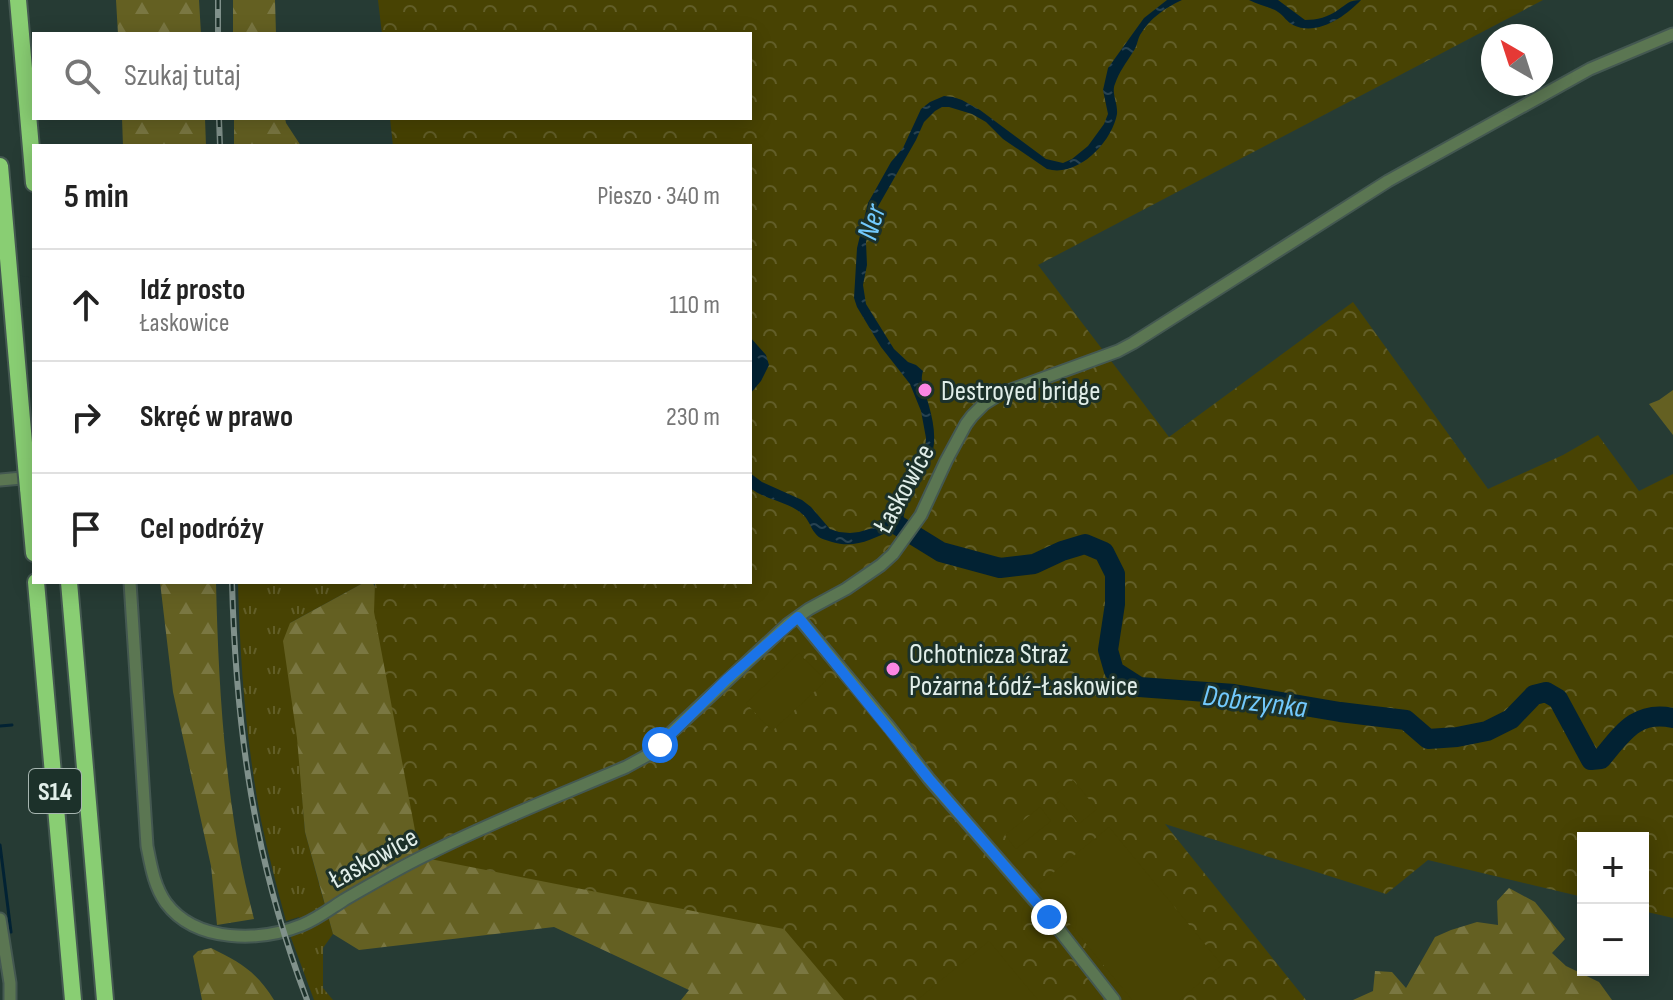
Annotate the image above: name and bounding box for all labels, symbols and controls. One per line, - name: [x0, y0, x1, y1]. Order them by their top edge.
- north arrow: [1481, 24, 1553, 96]
- search box: [32, 32, 752, 120]
- icon: search: [60, 54, 104, 98]
- text: Szukaj tutaj: [124, 58, 241, 94]
- text: 5 min: [64, 176, 129, 217]
- text: Pieszo · 340 m: [597, 181, 720, 212]
- water label: Ner: [850, 199, 895, 244]
- text: Idź prosto: [140, 272, 245, 308]
- icon: ahead: [64, 283, 108, 327]
- text: 110 m: [669, 290, 720, 321]
- text: Łaskowice: [140, 308, 229, 339]
- place label: Destroyed bridge: [941, 375, 1100, 408]
- marker: Destroyed bridge: [916, 381, 934, 399]
- icon: right: [64, 395, 108, 439]
- text: Skręć w prawo: [140, 399, 293, 435]
- text: 230 m: [666, 402, 720, 433]
- street label: Łaskowice: [866, 439, 942, 540]
- icon: arrive: [64, 507, 108, 551]
- text: Cel podróży: [140, 511, 264, 547]
- place label: Ochotnicza Straż Pożarna Łódź-Łaskowice: [909, 638, 1138, 703]
- marker: Ochotnicza Straż Pożarna Łódź-Łaskowice: [884, 660, 902, 678]
- water label: Dobrzynka: [1201, 678, 1309, 726]
- route start: [642, 727, 678, 763]
- road number: S14: [29, 769, 81, 813]
- street label: Łaskowice: [323, 821, 424, 897]
- map controls: [1577, 832, 1649, 976]
- button: +: [1577, 832, 1649, 904]
- route end: [1031, 899, 1067, 935]
- button: −: [1577, 904, 1649, 976]

